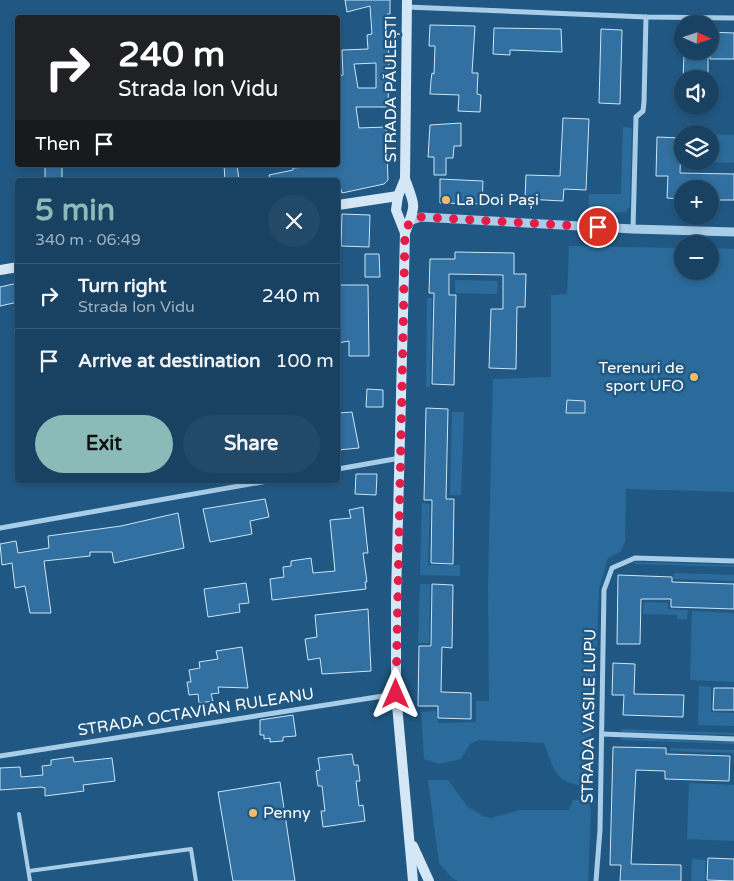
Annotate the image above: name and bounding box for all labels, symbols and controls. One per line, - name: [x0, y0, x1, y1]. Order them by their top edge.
- street label: STRADA PĂULEȘTI: [381, 15, 401, 163]
- north arrow: [674, 15, 719, 60]
- map controls: [674, 15, 719, 280]
- text: 240 m: [118, 34, 225, 76]
- icon: right: [35, 35, 100, 100]
- button: sound: [674, 70, 719, 115]
- text: Strada Ion Vidu: [118, 76, 279, 102]
- button: layers: [674, 125, 719, 170]
- icon: arrive: [90, 130, 118, 158]
- text: Then: [35, 133, 80, 155]
- button: +: [674, 180, 719, 225]
- place label: La Doi Pași: [456, 190, 539, 210]
- text: 5 min: [35, 192, 115, 229]
- marker: La Doi Pași: [440, 194, 452, 206]
- button: close: [268, 195, 320, 247]
- pin: [577, 206, 619, 248]
- icon: arrive: [584, 213, 612, 241]
- text: 340 m · 06:49: [35, 230, 141, 250]
- button: −: [674, 235, 719, 280]
- text: Turn right: [78, 275, 166, 297]
- icon: right: [35, 282, 63, 310]
- text: 240 m: [262, 285, 320, 307]
- text: Strada Ion Vidu: [78, 297, 195, 317]
- icon: arrive: [35, 347, 63, 375]
- text: Arrive at destination: [78, 350, 261, 372]
- text: 100 m: [276, 350, 334, 372]
- place label: Terenuri de sport UFO: [598, 358, 684, 396]
- marker: Terenuri de sport UFO: [688, 371, 700, 383]
- button: Exit: [35, 415, 173, 473]
- button: Share: [183, 415, 320, 473]
- street label: STRADA VASILE LUPU: [577, 629, 601, 803]
- position arrow: [369, 667, 421, 719]
- street label: STRADA OCTAVIAN RULEANU: [77, 683, 315, 741]
- place label: Penny: [263, 803, 311, 823]
- marker: Penny: [247, 807, 259, 819]

